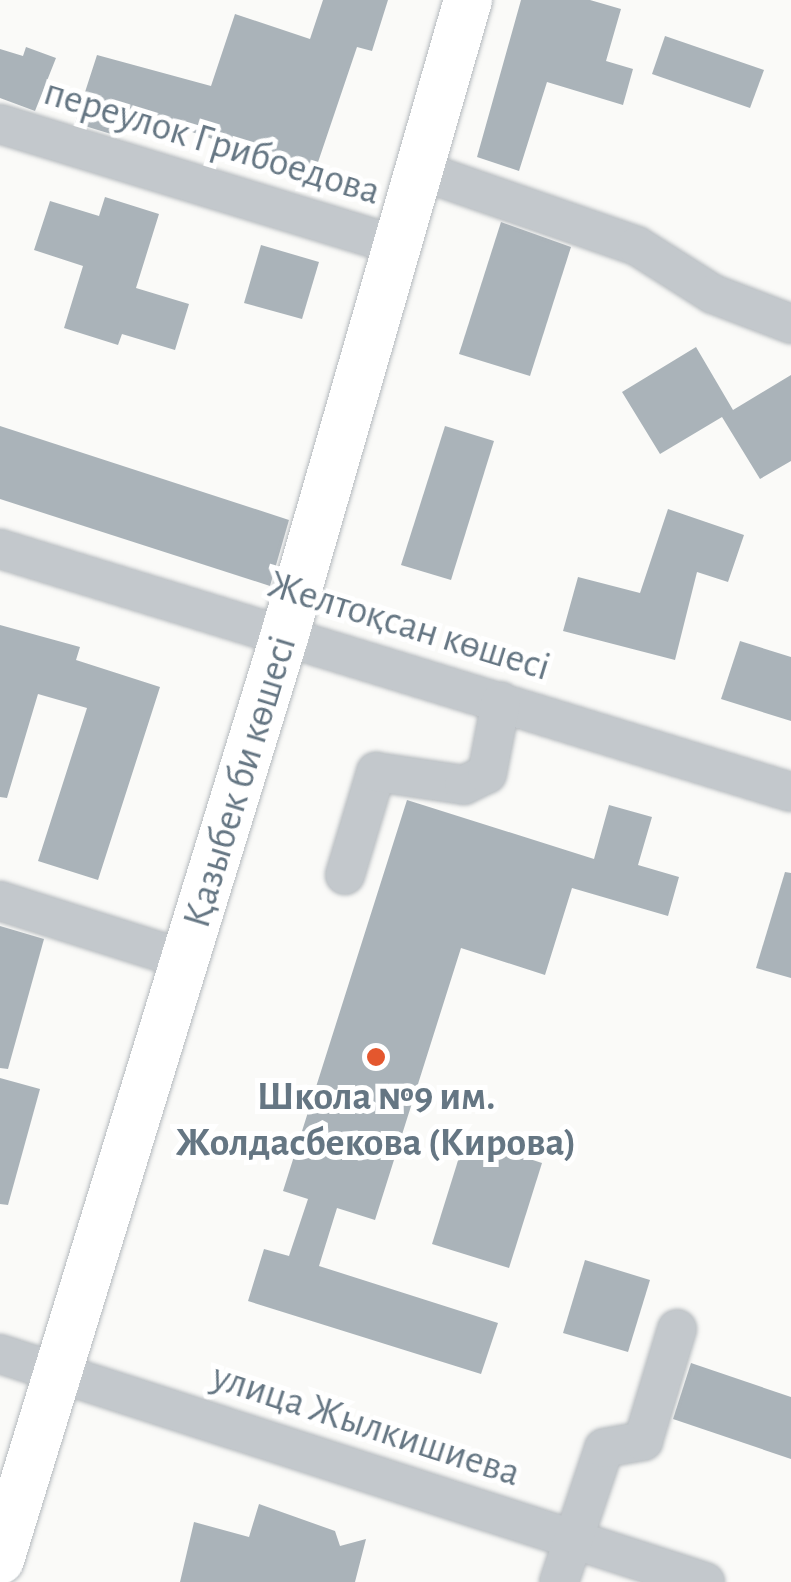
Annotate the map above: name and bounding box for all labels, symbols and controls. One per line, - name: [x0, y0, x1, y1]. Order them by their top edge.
- street label: переулок Грибоедова: [38, 68, 386, 216]
- street label: Желтоқсан көшесі: [262, 560, 556, 692]
- street label: Қазыбек би көшесі: [173, 630, 307, 934]
- marker: Школа №9 им. Жолдасбекова (Кирова): [365, 1046, 387, 1068]
- place label: Школа №9 им. Жолдасбекова (Кирова): [176, 1073, 576, 1167]
- street label: улица Жылкишиева: [206, 1353, 526, 1497]

